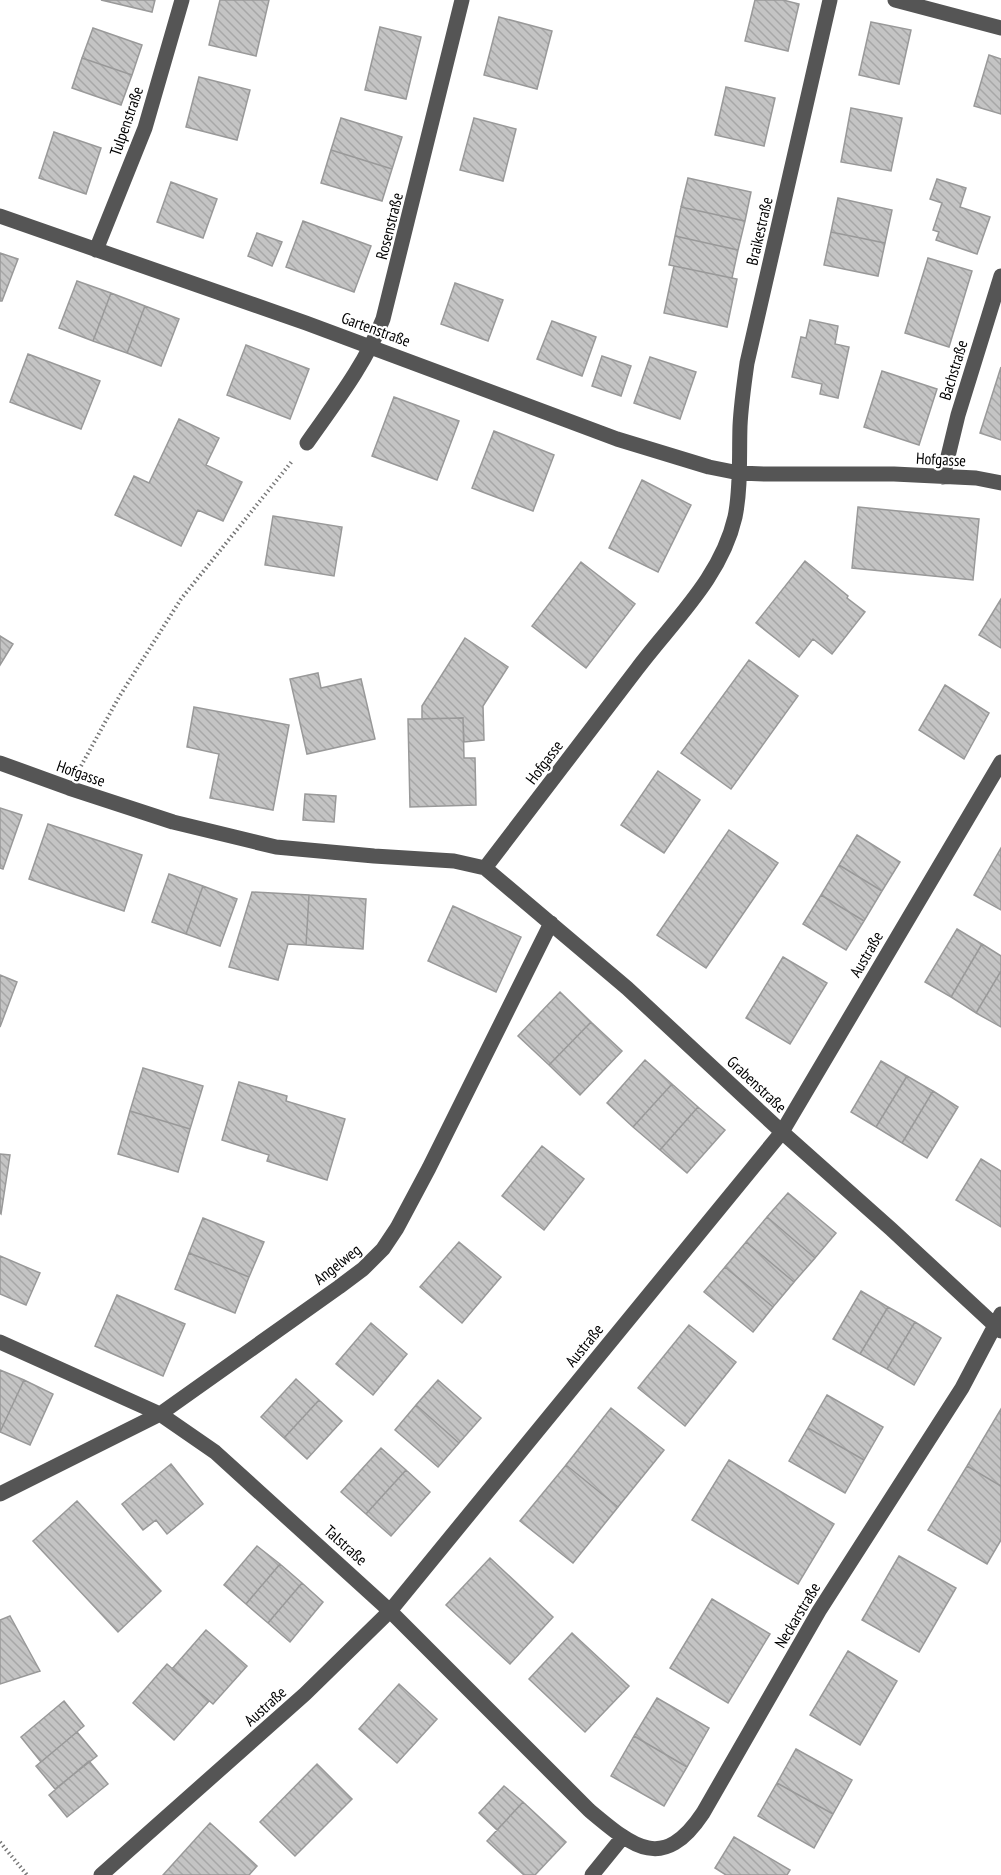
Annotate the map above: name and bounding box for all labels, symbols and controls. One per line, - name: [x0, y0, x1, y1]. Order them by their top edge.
- street label: Tulpenstraße: [105, 84, 147, 158]
- street label: Rosenstraße: [371, 191, 407, 261]
- street label: Braikestraße: [741, 195, 777, 267]
- street label: Gartenstraße: [339, 307, 413, 351]
- street label: Bachstraße: [934, 338, 972, 402]
- street label: Hofgasse: [915, 448, 967, 470]
- street label: Hofgasse: [521, 736, 567, 788]
- street label: Hofgasse: [54, 755, 108, 791]
- street label: Austraße: [845, 928, 887, 980]
- street label: Grabenstraße: [723, 1051, 791, 1117]
- street label: Angelweg: [309, 1239, 365, 1289]
- street label: Austraße: [561, 1319, 607, 1371]
- street label: Talstraße: [320, 1521, 372, 1569]
- street label: Neckarstraße: [770, 1579, 824, 1651]
- street label: Austraße: [240, 1682, 290, 1730]

